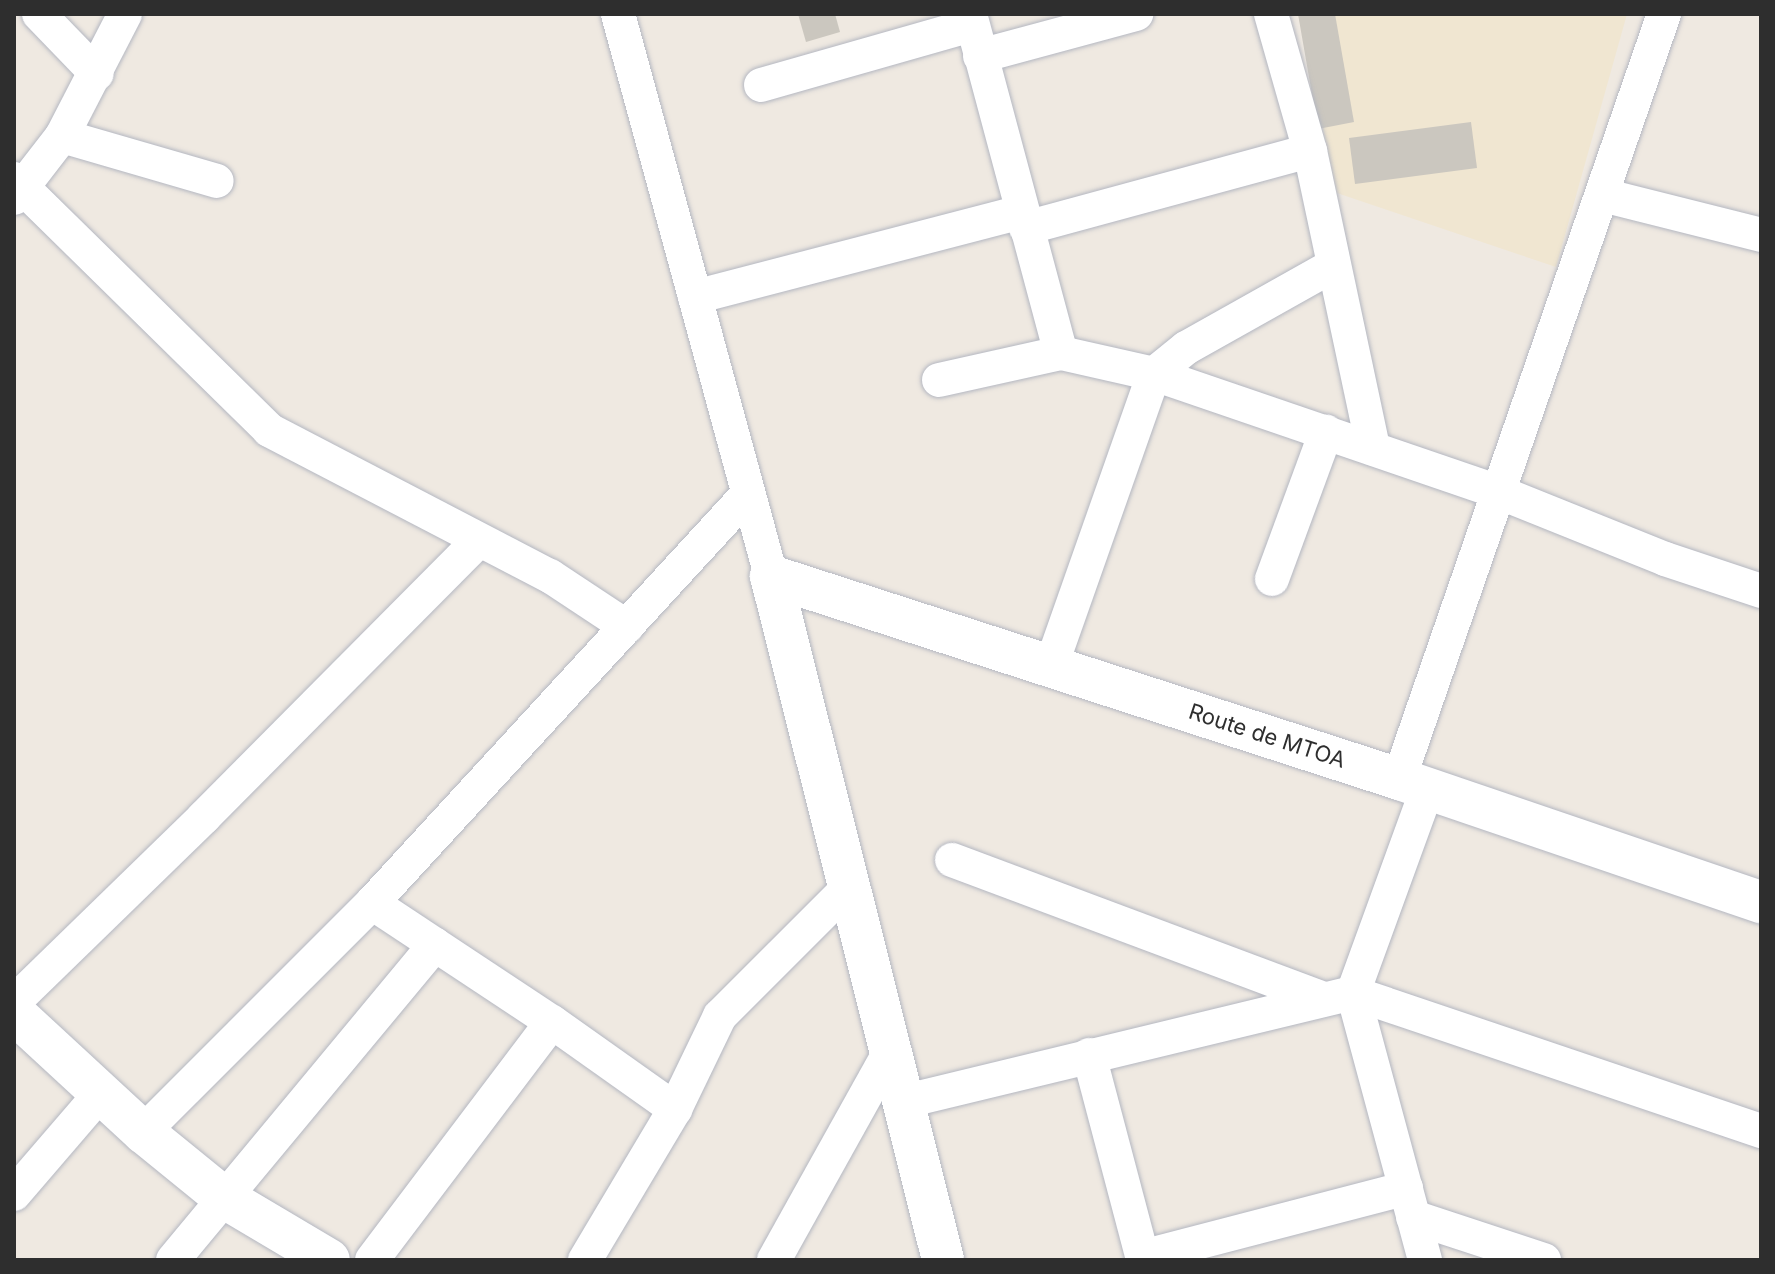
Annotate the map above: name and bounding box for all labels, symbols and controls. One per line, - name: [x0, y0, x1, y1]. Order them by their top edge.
- street label: Route de MTOA: [1185, 698, 1349, 774]

